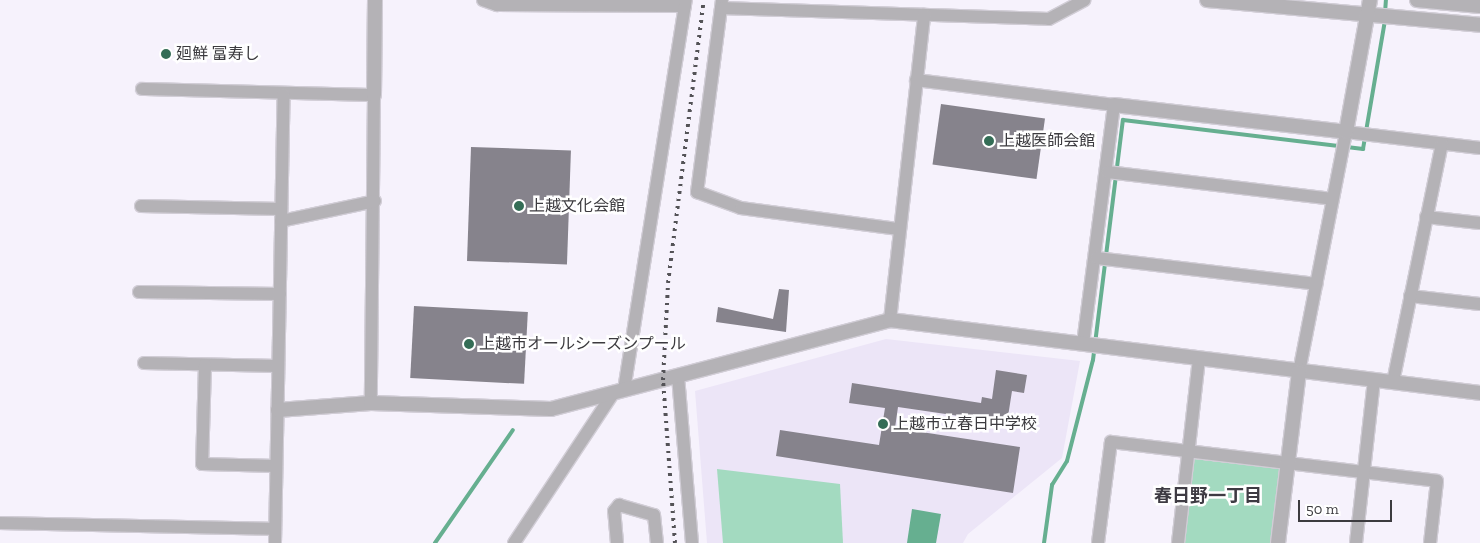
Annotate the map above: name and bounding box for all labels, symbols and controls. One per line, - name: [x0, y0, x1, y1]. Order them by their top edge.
- place label: 廻鮮 富寿し: [176, 44, 260, 64]
- marker: 廻鮮 富寿し: [160, 48, 172, 60]
- place label: 上越医師会館: [999, 131, 1095, 151]
- marker: 上越医師会館: [983, 135, 995, 147]
- place label: 上越文化会館: [529, 196, 625, 216]
- marker: 上越文化会館: [513, 200, 525, 212]
- place label: 上越市オールシーズンプール: [479, 334, 687, 354]
- marker: 上越市オールシーズンプール: [463, 338, 475, 350]
- place label: 上越市立春日中学校: [893, 414, 1037, 434]
- marker: 上越市立春日中学校: [877, 418, 889, 430]
- district label: 春日野一丁目: [1154, 485, 1262, 507]
- scale bar: [1300, 490, 1394, 522]
- text: 50 m: [1306, 500, 1339, 518]

